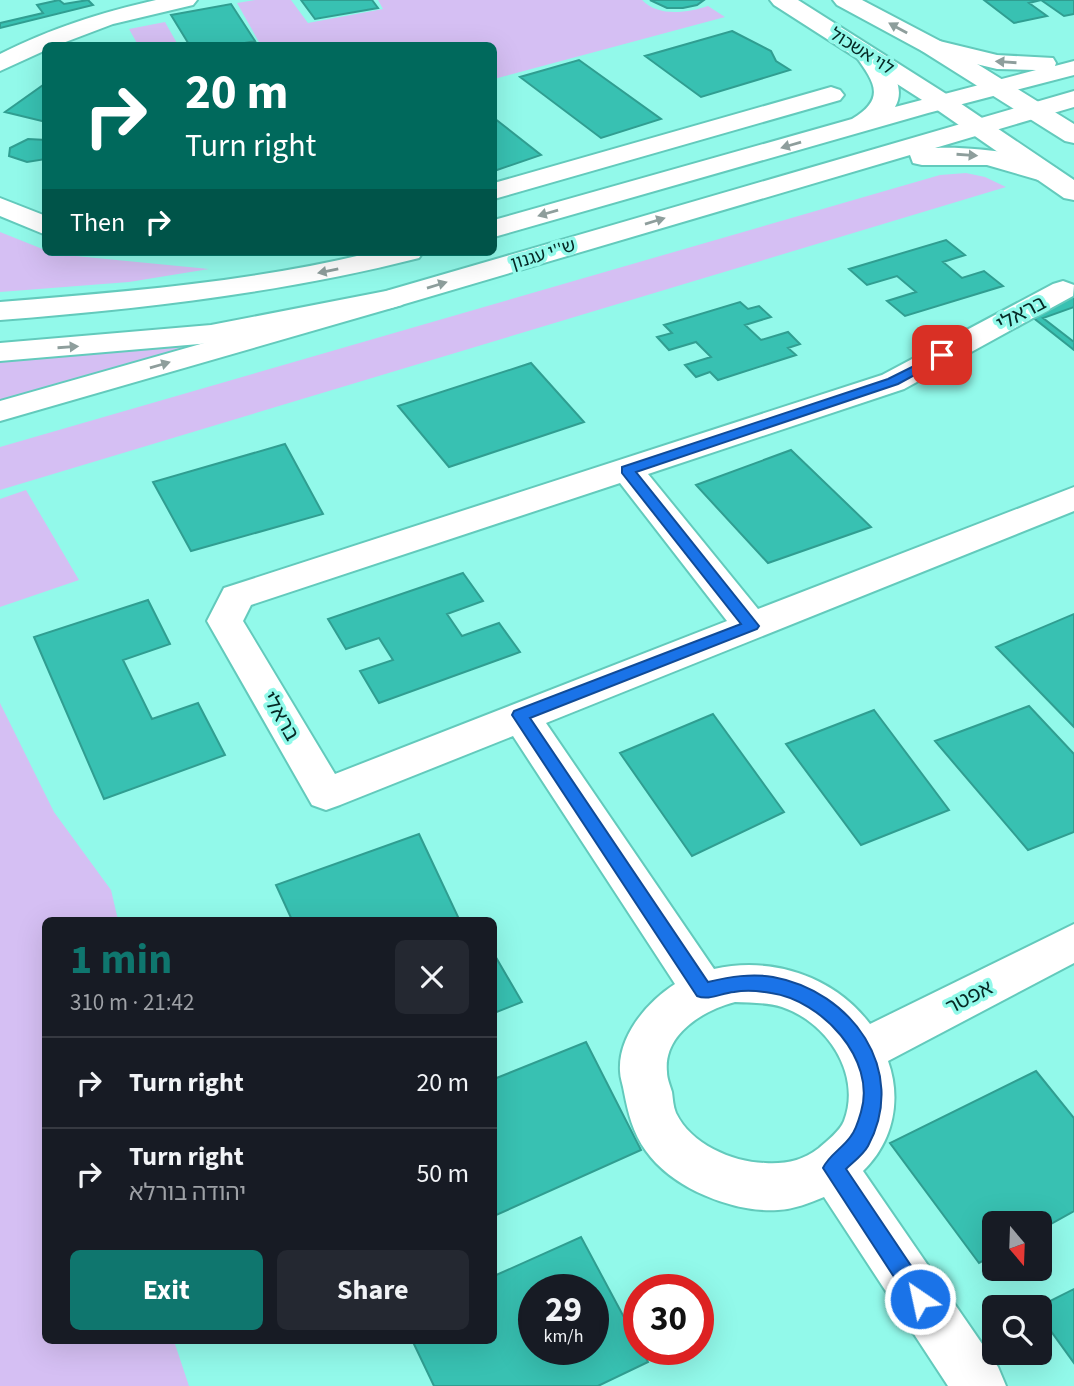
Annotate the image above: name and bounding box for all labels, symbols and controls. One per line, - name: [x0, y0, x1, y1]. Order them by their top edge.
- street label: לוי אשכול: [825, 22, 899, 81]
- one-way arrow: [888, 22, 907, 34]
- one-way arrow: [995, 56, 1017, 67]
- text: 20 m: [185, 58, 289, 128]
- icon: right: [70, 70, 161, 161]
- text: Turn right: [185, 123, 316, 169]
- one-way arrow: [780, 140, 802, 151]
- one-way arrow: [956, 150, 978, 161]
- icon: right: [139, 203, 177, 241]
- text: Then: [70, 204, 125, 241]
- one-way arrow: [537, 208, 559, 219]
- one-way arrow: [644, 215, 665, 225]
- street label: ש''י עגנון: [508, 233, 579, 276]
- one-way arrow: [317, 266, 339, 277]
- one-way arrow: [426, 280, 447, 290]
- street label: בראלי: [991, 287, 1051, 339]
- pin: [912, 325, 972, 385]
- icon: arrive: [923, 336, 961, 374]
- one-way arrow: [57, 342, 79, 353]
- one-way arrow: [149, 359, 171, 370]
- street label: בראלי: [255, 686, 307, 746]
- text: 1 min: [70, 930, 172, 990]
- button: close: [395, 940, 469, 1014]
- street label: אפטר: [940, 972, 998, 1022]
- text: 310 m · 21:42: [70, 986, 194, 1019]
- icon: right: [70, 1064, 108, 1102]
- text: Turn right: [129, 1064, 244, 1101]
- text: 20 m: [416, 1064, 469, 1101]
- text: Turn right: [129, 1138, 244, 1175]
- icon: right: [70, 1155, 108, 1193]
- text: 50 m: [416, 1155, 469, 1192]
- text: יהודה בורלא: [129, 1176, 246, 1209]
- north arrow: [982, 1211, 1052, 1281]
- map controls: [982, 1211, 1052, 1365]
- button: Exit: [70, 1250, 263, 1330]
- button: Share: [277, 1250, 469, 1330]
- position arrow: [883, 1262, 957, 1336]
- speed limit sign: 30: [623, 1274, 714, 1365]
- text: 29: [545, 1285, 582, 1335]
- button: search: [982, 1295, 1052, 1365]
- text: km/h: [544, 1324, 583, 1349]

